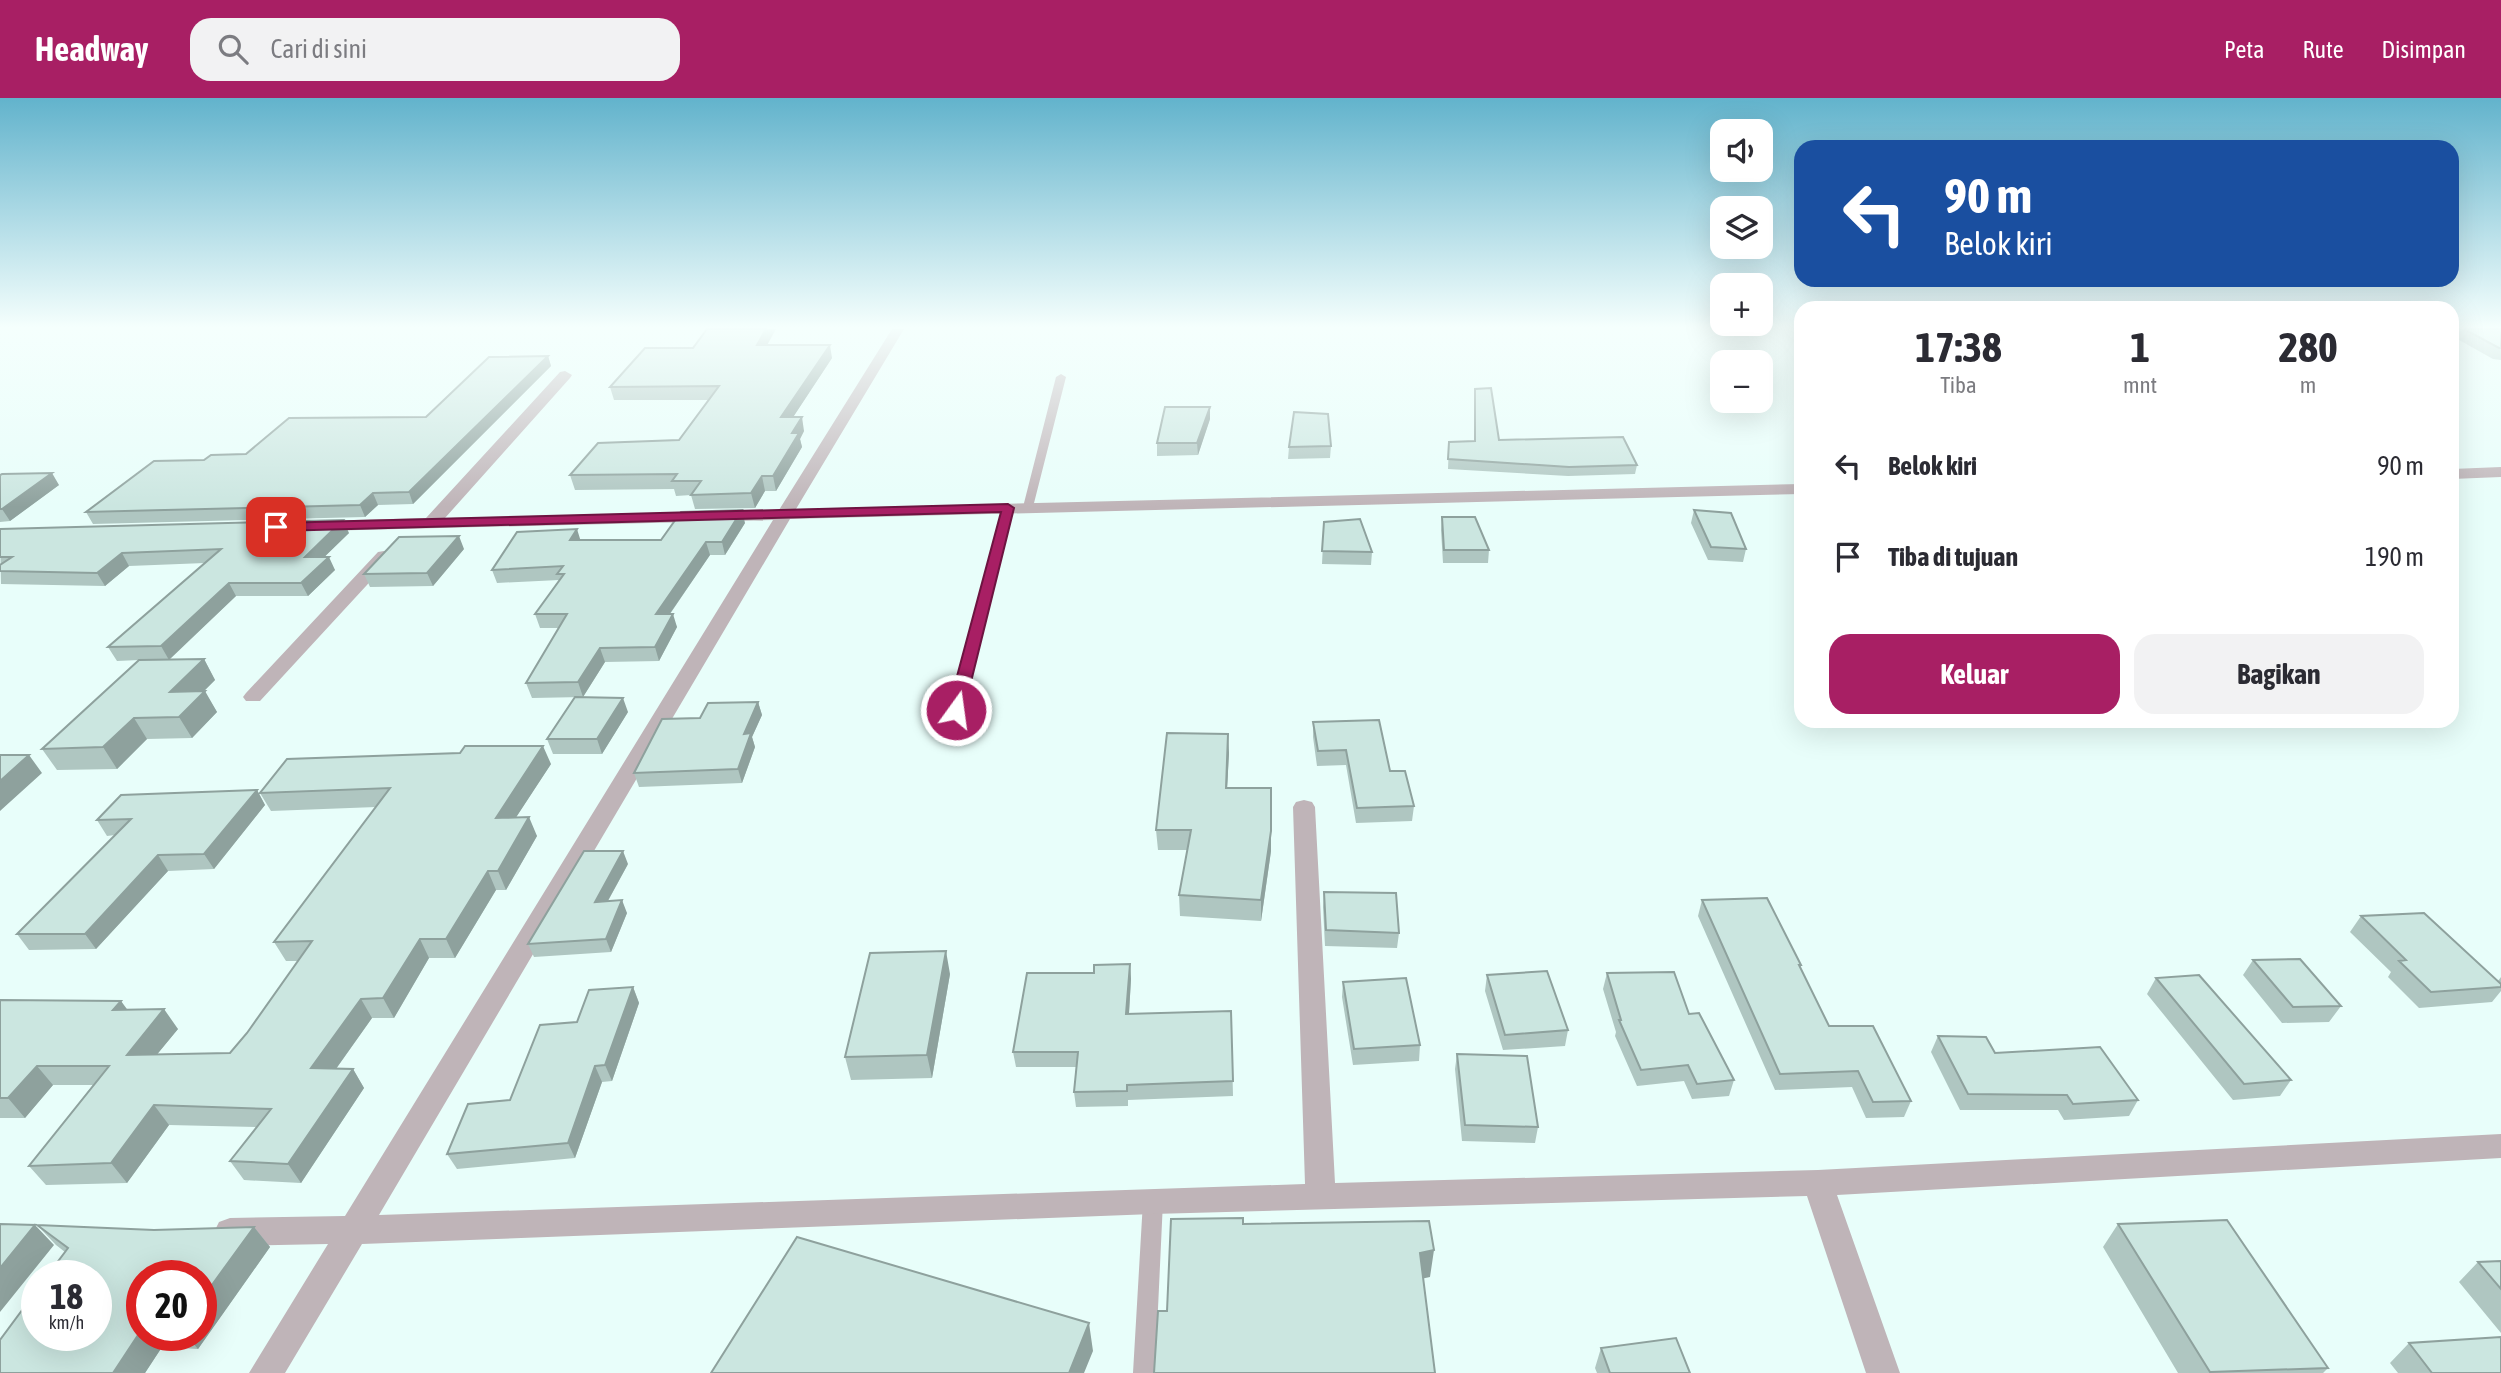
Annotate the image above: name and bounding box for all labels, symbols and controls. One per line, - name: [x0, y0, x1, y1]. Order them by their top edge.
- search box: [190, 18, 680, 81]
- text: Headway: [35, 30, 148, 68]
- icon: search: [214, 30, 252, 68]
- text: Cari di sini: [270, 34, 367, 64]
- text: Peta: [2224, 36, 2264, 63]
- text: Rute: [2302, 36, 2344, 63]
- text: Disimpan: [2382, 36, 2466, 63]
- map controls: [1710, 119, 1773, 413]
- button: sound: [1710, 119, 1773, 182]
- text: 90 m: [1944, 167, 2032, 223]
- icon: left: [1829, 168, 1920, 259]
- button: layers: [1710, 196, 1773, 259]
- text: Belok kiri: [1944, 225, 2053, 262]
- button: +: [1710, 273, 1773, 336]
- text: 17:38: [1915, 323, 2002, 371]
- text: 1: [2130, 323, 2150, 371]
- text: 280: [2278, 323, 2338, 371]
- button: −: [1710, 350, 1773, 413]
- text: Tiba: [1940, 372, 1977, 398]
- text: mnt: [2123, 372, 2157, 398]
- text: m: [2300, 372, 2316, 398]
- icon: left: [1829, 447, 1867, 485]
- text: Belok kiri: [1888, 451, 1977, 481]
- text: 90 m: [2377, 451, 2424, 481]
- pin: [246, 497, 306, 557]
- icon: arrive: [257, 508, 295, 546]
- icon: arrive: [1829, 538, 1867, 576]
- text: Tiba di tujuan: [1888, 542, 2018, 572]
- text: 190 m: [2365, 542, 2424, 572]
- button: Keluar: [1829, 634, 2120, 714]
- button: Bagikan: [2134, 634, 2424, 714]
- position arrow: [919, 673, 993, 747]
- speed limit sign: 20: [126, 1260, 217, 1351]
- text: 18: [50, 1276, 83, 1316]
- text: km/h: [49, 1312, 84, 1333]

